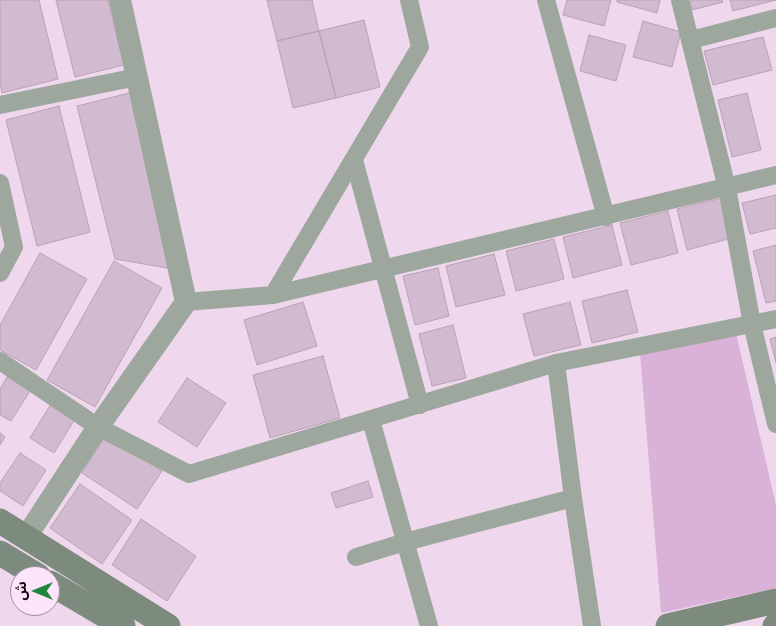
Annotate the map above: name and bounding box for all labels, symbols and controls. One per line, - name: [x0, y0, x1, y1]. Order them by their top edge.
- north arrow: [10, 566, 60, 616]
- text: ش: [12, 581, 30, 601]

